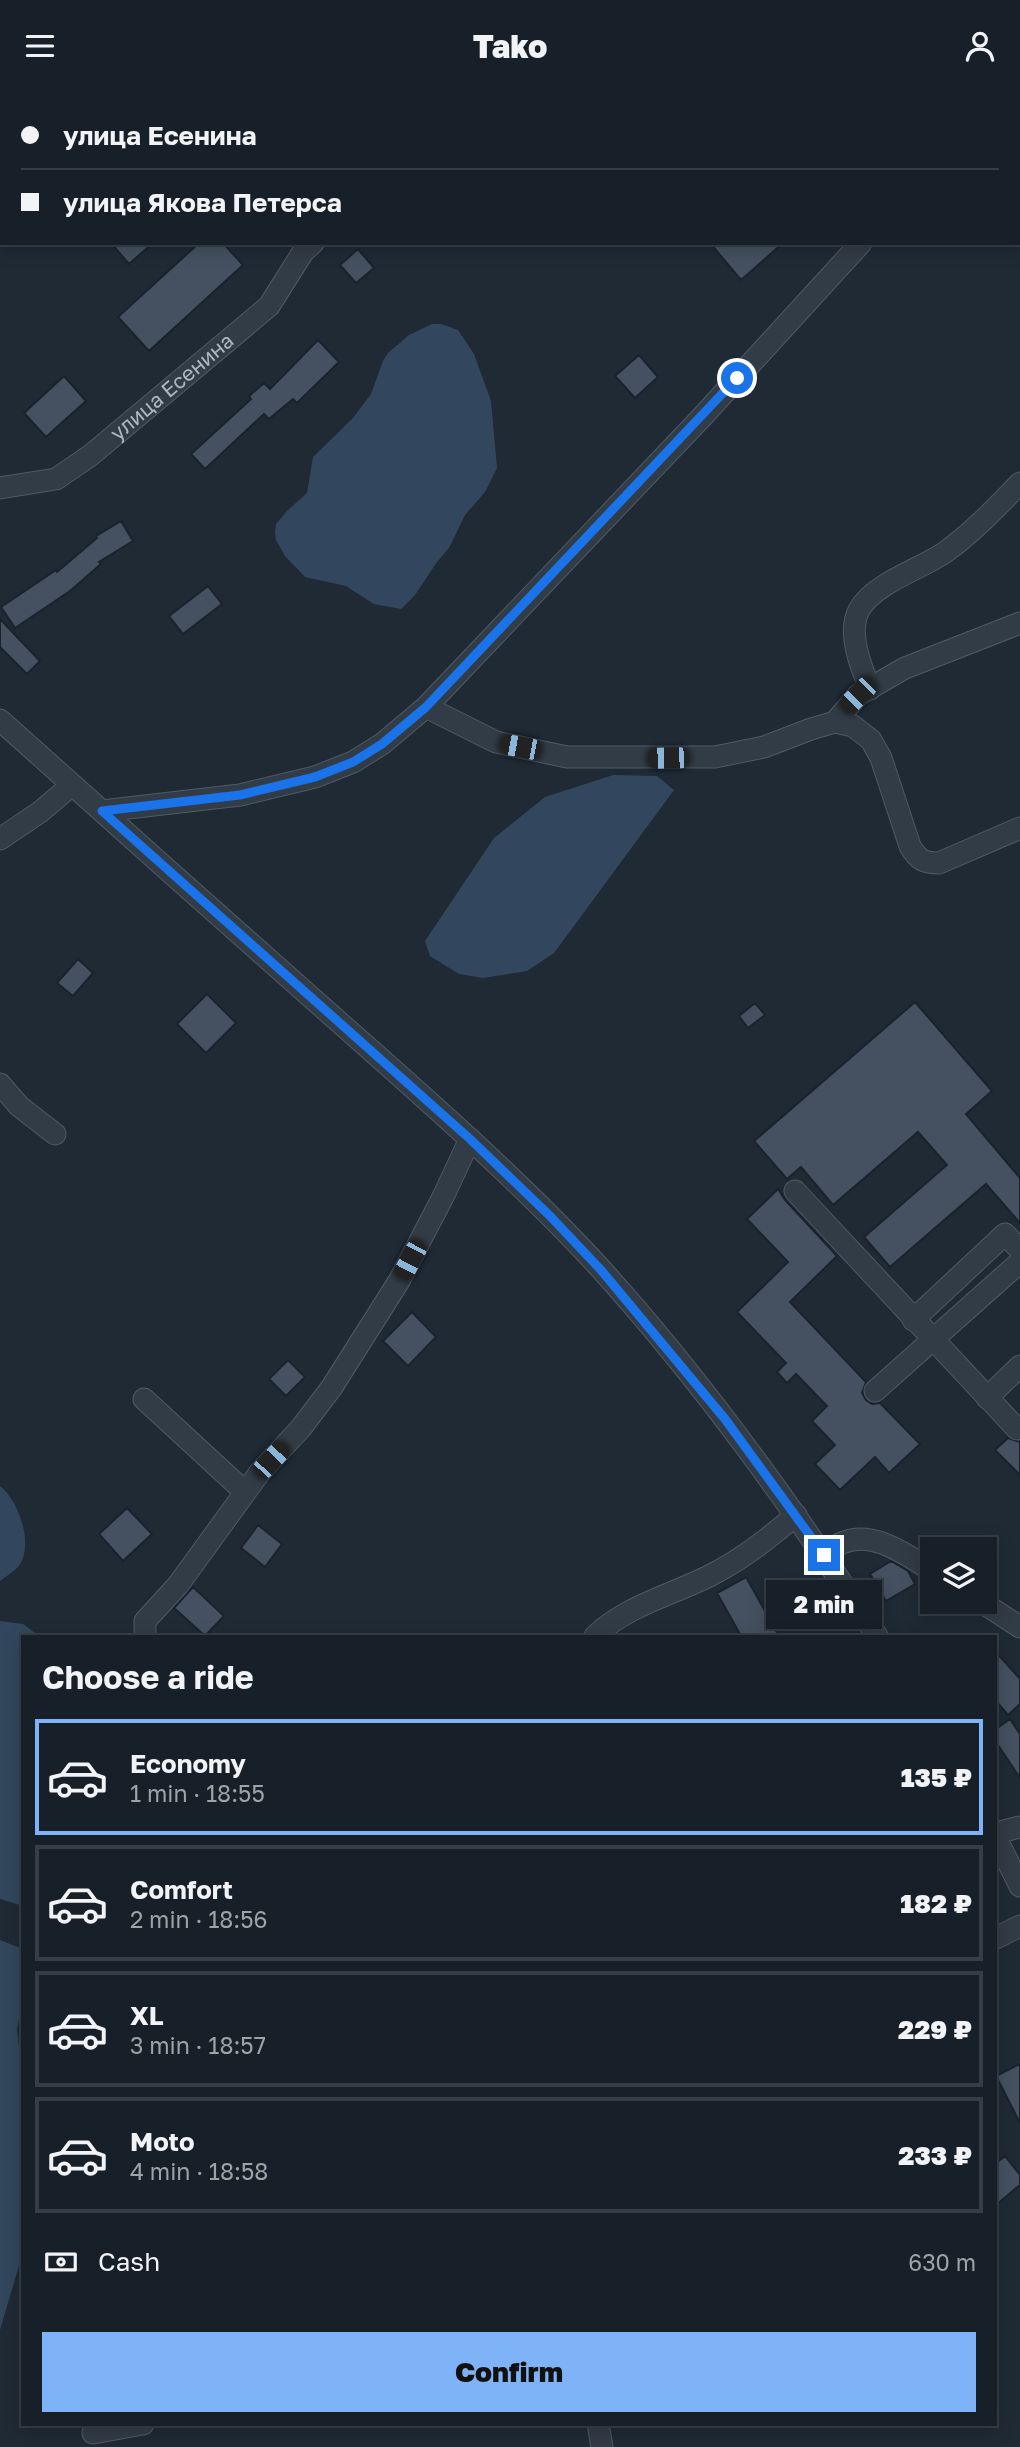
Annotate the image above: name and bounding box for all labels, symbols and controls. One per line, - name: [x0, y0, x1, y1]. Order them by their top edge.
- icon: menu: [21, 27, 59, 65]
- text: Tako: [473, 27, 547, 65]
- icon: person: [961, 27, 999, 65]
- text: улица Есенина: [63, 120, 257, 151]
- text: улица Якова Петерса: [63, 187, 342, 218]
- street label: улица Есенина: [104, 327, 239, 445]
- route start: [721, 362, 753, 394]
- car: [836, 673, 881, 717]
- car: [498, 733, 543, 761]
- car: [647, 747, 690, 769]
- car: [391, 1237, 430, 1283]
- car: [249, 1437, 294, 1483]
- map controls: [920, 1537, 997, 1614]
- button: layers: [920, 1537, 997, 1614]
- route end: [808, 1539, 840, 1571]
- callout: 2 min: [766, 1579, 882, 1629]
- text: 2 min: [794, 1590, 854, 1618]
- text: Choose a ride: [42, 1658, 254, 1696]
- icon: car: [46, 1746, 109, 1809]
- text: Economy: [130, 1748, 246, 1779]
- text: 135 ₽: [901, 1762, 972, 1793]
- text: 1 min · 18:55: [130, 1779, 265, 1807]
- icon: car: [46, 1872, 109, 1935]
- text: Comfort: [130, 1874, 233, 1905]
- text: 182 ₽: [900, 1888, 972, 1919]
- text: 2 min · 18:56: [130, 1905, 268, 1933]
- icon: car: [46, 1998, 109, 2061]
- text: XL: [130, 2000, 164, 2031]
- text: 229 ₽: [898, 2014, 972, 2045]
- text: 3 min · 18:57: [130, 2031, 266, 2059]
- icon: car: [46, 2124, 109, 2187]
- text: Moto: [130, 2126, 195, 2157]
- text: 233 ₽: [898, 2140, 972, 2171]
- text: 4 min · 18:58: [130, 2157, 268, 2185]
- icon: cash: [42, 2243, 80, 2281]
- text: Cash: [98, 2246, 160, 2277]
- text: 630 m: [908, 2248, 976, 2276]
- button: Confirm: [42, 2332, 976, 2412]

